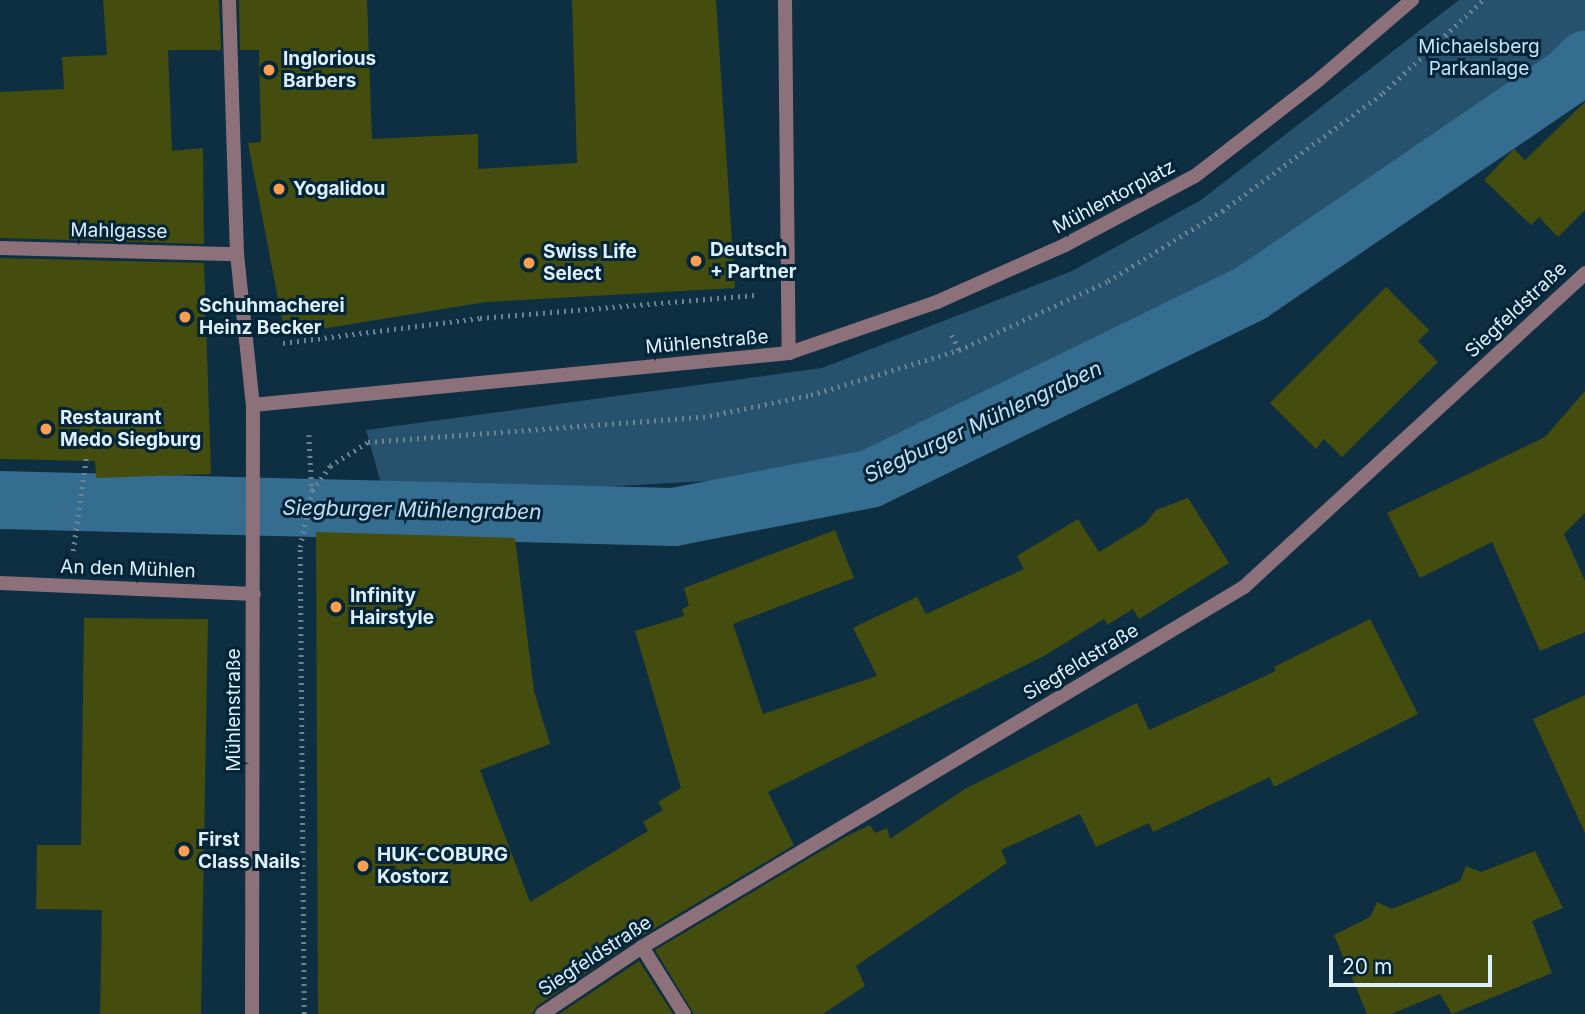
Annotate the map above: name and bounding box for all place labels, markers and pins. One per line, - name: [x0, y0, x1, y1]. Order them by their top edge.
- place label: Inglorious Barbers: [283, 48, 376, 92]
- marker: Inglorious Barbers: [261, 62, 277, 78]
- place label: Yogalidou: [293, 178, 385, 200]
- marker: Yogalidou: [271, 181, 287, 197]
- place label: Deutsch + Partner: [710, 239, 796, 283]
- place label: Swiss Life Select: [543, 241, 637, 285]
- marker: Deutsch + Partner: [688, 253, 704, 269]
- marker: Swiss Life Select: [521, 255, 537, 271]
- place label: Schuhmacherei Heinz Becker: [199, 295, 345, 339]
- marker: Schuhmacherei Heinz Becker: [177, 309, 193, 325]
- place label: Restaurant Medo Siegburg: [60, 407, 201, 451]
- marker: Restaurant Medo Siegburg: [38, 421, 54, 437]
- place label: Infinity Hairstyle: [350, 585, 434, 629]
- marker: Infinity Hairstyle: [328, 599, 344, 615]
- place label: First Class Nails: [198, 829, 300, 873]
- marker: First Class Nails: [176, 843, 192, 859]
- place label: HUK-COBURG Kostorz: [377, 844, 508, 888]
- marker: HUK-COBURG Kostorz: [355, 858, 371, 874]

